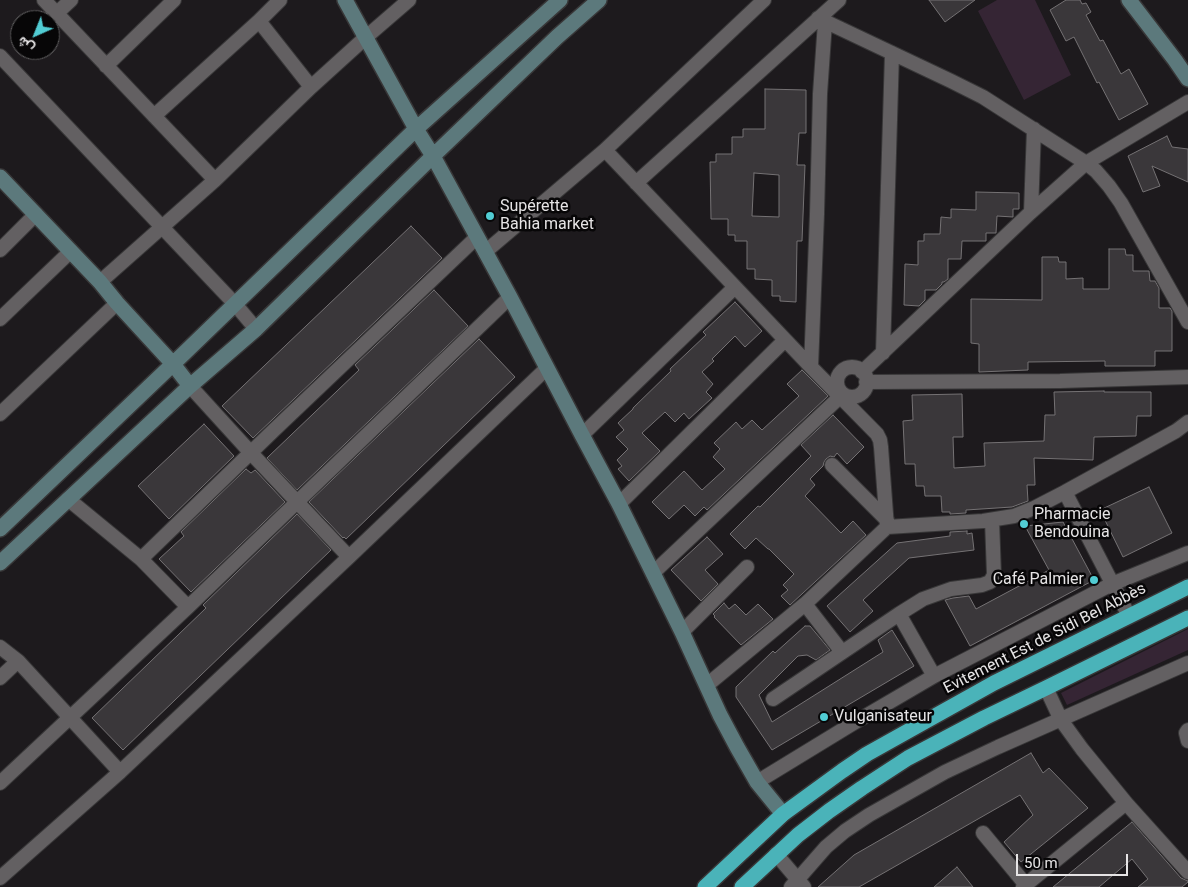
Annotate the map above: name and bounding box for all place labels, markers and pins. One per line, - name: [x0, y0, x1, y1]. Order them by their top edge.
- place label: Supérette Bahia market: [500, 197, 594, 235]
- marker: Supérette Bahia market: [484, 210, 496, 222]
- place label: Pharmacie Bendouina: [1034, 505, 1111, 543]
- marker: Pharmacie Bendouina: [1018, 518, 1030, 530]
- place label: Café Palmier: [993, 570, 1084, 590]
- marker: Café Palmier: [1088, 574, 1100, 586]
- place label: Vulganisateur: [834, 707, 932, 727]
- marker: Vulganisateur: [818, 711, 830, 723]

